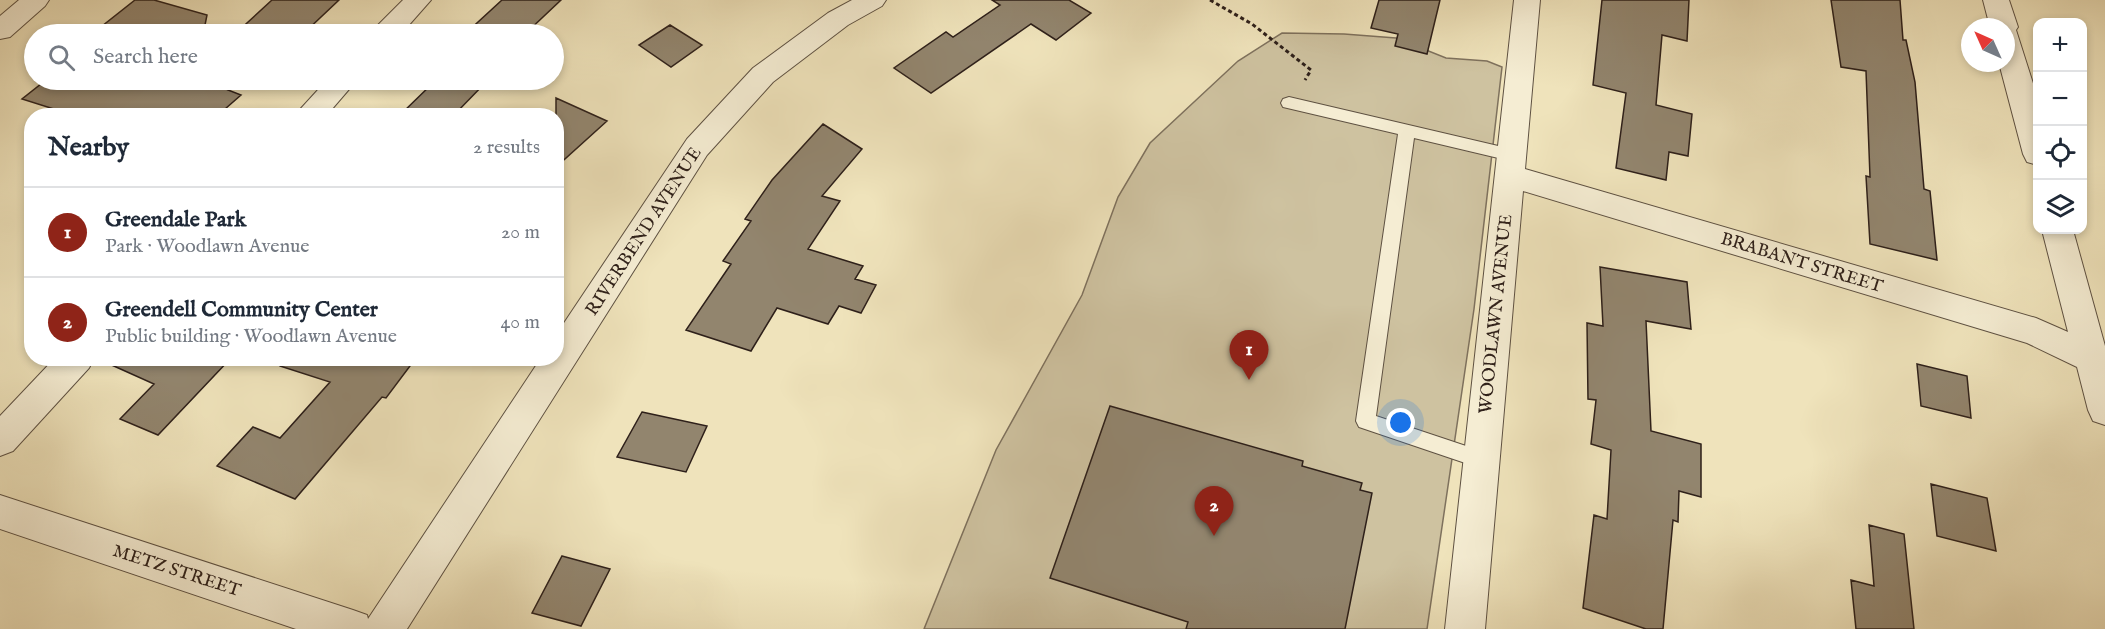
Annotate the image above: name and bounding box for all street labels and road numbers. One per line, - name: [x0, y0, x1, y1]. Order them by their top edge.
- street label: RIVERBEND AVENUE: [581, 143, 707, 320]
- street label: WOODLAWN AVENUE: [1475, 213, 1518, 415]
- street label: BRABANT STREET: [1718, 228, 1885, 299]
- street label: METZ STREET: [110, 540, 243, 603]

